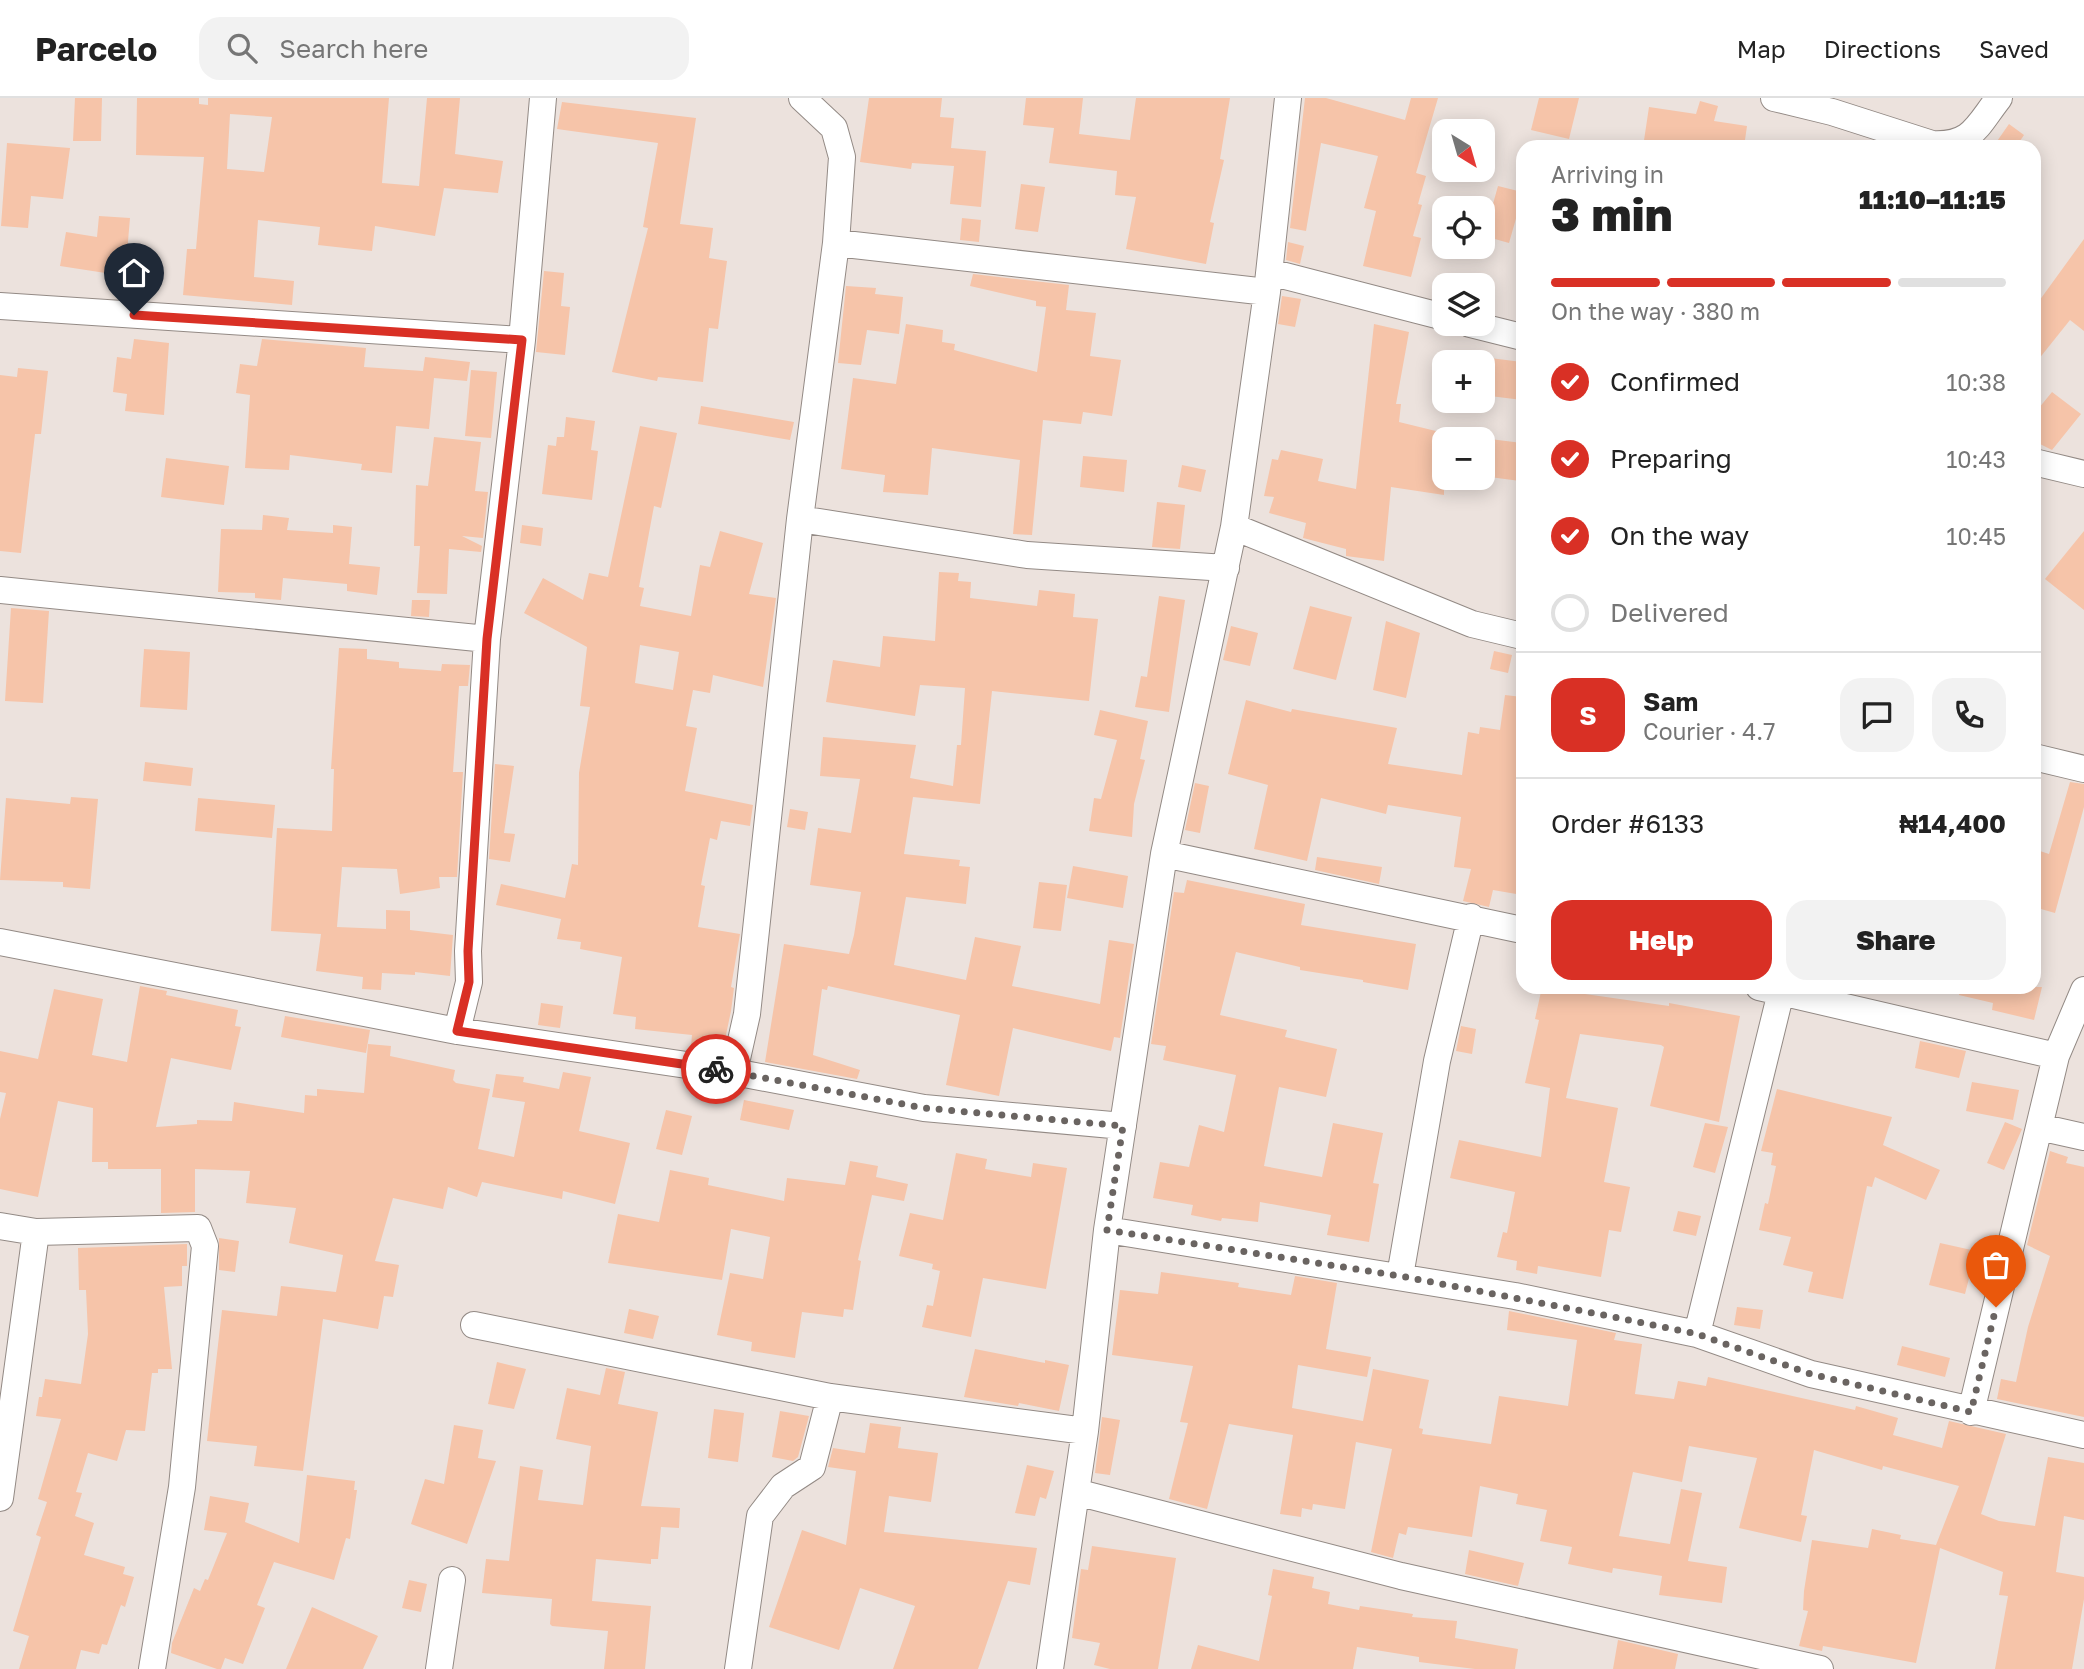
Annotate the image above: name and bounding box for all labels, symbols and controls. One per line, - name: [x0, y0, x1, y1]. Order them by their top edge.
- search box: [199, 17, 689, 80]
- text: Parcelo: [35, 29, 157, 68]
- icon: search: [223, 29, 261, 67]
- text: Search here: [279, 33, 428, 64]
- text: Map: [1737, 34, 1786, 63]
- text: Directions: [1824, 34, 1941, 63]
- text: Saved: [1979, 34, 2049, 63]
- north arrow: [1432, 119, 1494, 182]
- map controls: [1432, 119, 1495, 490]
- text: Arriving in: [1551, 160, 1664, 188]
- text: 11:10–11:15: [1859, 184, 2006, 215]
- text: 3 min: [1551, 186, 1673, 241]
- button: locate: [1432, 196, 1495, 259]
- pin: [104, 243, 164, 315]
- icon: home: [115, 254, 153, 292]
- button: layers: [1432, 273, 1495, 336]
- text: On the way · 380 m: [1551, 297, 1760, 325]
- button: +: [1432, 350, 1495, 413]
- icon: check: [1551, 363, 1589, 401]
- text: Confirmed: [1610, 366, 1740, 397]
- text: 10:38: [1946, 368, 2006, 396]
- button: −: [1432, 427, 1495, 490]
- icon: check: [1551, 440, 1589, 478]
- text: Preparing: [1610, 443, 1732, 474]
- text: 10:43: [1946, 445, 2006, 473]
- icon: check: [1551, 517, 1589, 555]
- text: On the way: [1610, 520, 1749, 551]
- text: 10:45: [1946, 522, 2006, 550]
- text: Delivered: [1610, 597, 1729, 628]
- button: chat: [1840, 678, 1914, 752]
- button: phone: [1932, 678, 2006, 752]
- text: Sam: [1643, 686, 1698, 717]
- text: S: [1579, 700, 1597, 731]
- text: Courier · 4.7: [1643, 717, 1775, 745]
- text: Order #6133: [1551, 808, 1704, 839]
- text: ₦14,400: [1899, 808, 2006, 839]
- button: Help: [1551, 900, 1772, 980]
- button: Share: [1786, 900, 2006, 980]
- courier: [681, 1034, 751, 1104]
- icon: bike: [697, 1050, 735, 1088]
- pin: [1966, 1235, 2026, 1307]
- icon: bag: [1977, 1246, 2015, 1284]

